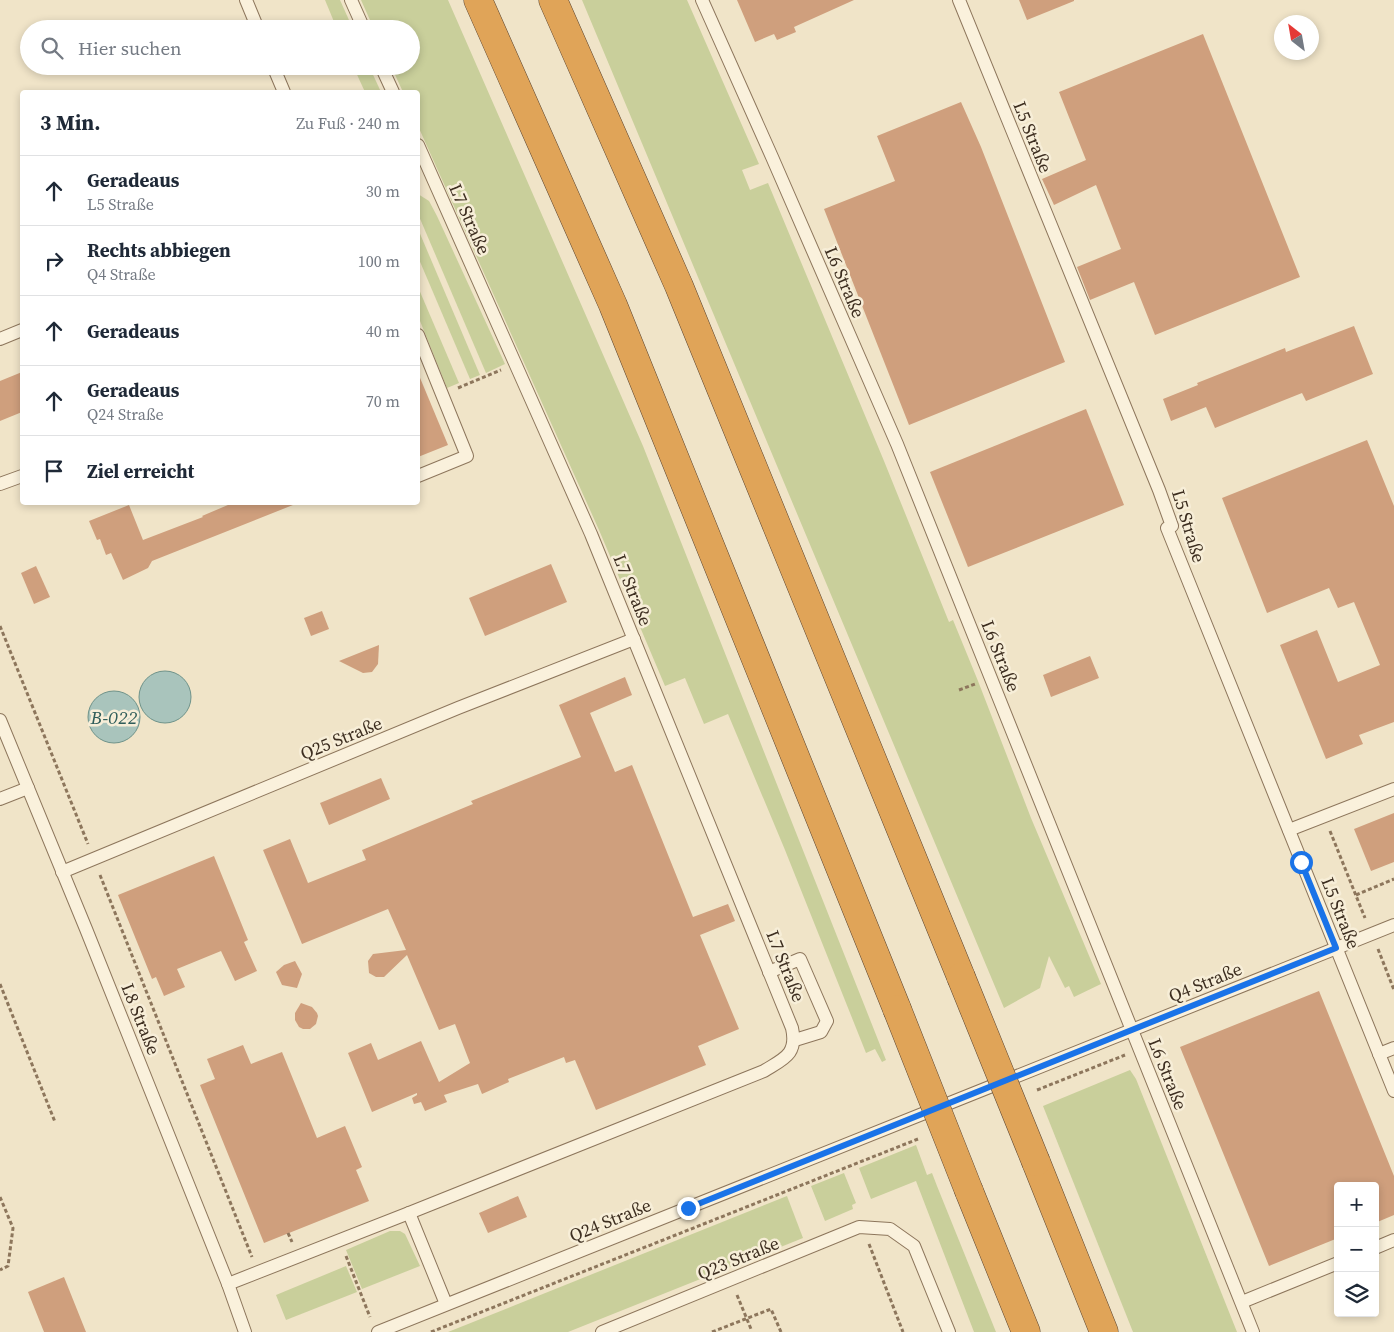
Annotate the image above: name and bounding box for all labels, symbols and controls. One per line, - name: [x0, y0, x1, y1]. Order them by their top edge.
- north arrow: [1274, 15, 1319, 60]
- search box: [20, 20, 420, 75]
- icon: search: [38, 34, 66, 62]
- text: Hier suchen: [78, 35, 182, 61]
- street label: L5 Straße: [1007, 97, 1059, 177]
- text: 3 Min.: [40, 108, 101, 137]
- text: Zu Fuß · 240 m: [296, 112, 400, 134]
- text: Geradeaus: [87, 167, 179, 193]
- icon: ahead: [40, 177, 68, 205]
- text: 30 m: [366, 180, 400, 202]
- street label: L7 Straße: [443, 180, 497, 258]
- text: L5 Straße: [87, 193, 154, 215]
- text: Rechts abbiegen: [87, 237, 231, 263]
- street label: L6 Straße: [819, 242, 871, 322]
- icon: right: [40, 247, 68, 275]
- text: 100 m: [358, 250, 400, 272]
- text: Q4 Straße: [87, 263, 156, 285]
- icon: ahead: [40, 317, 68, 345]
- text: Geradeaus: [87, 318, 179, 344]
- text: 40 m: [366, 320, 400, 342]
- text: Geradeaus: [87, 377, 179, 403]
- icon: ahead: [40, 387, 68, 415]
- text: 70 m: [366, 390, 400, 412]
- text: Q24 Straße: [87, 403, 164, 425]
- icon: arrive: [40, 457, 68, 485]
- text: Ziel erreicht: [87, 458, 194, 484]
- street label: L5 Straße: [1166, 486, 1212, 566]
- street label: L7 Straße: [607, 550, 659, 630]
- street label: L6 Straße: [975, 616, 1027, 696]
- water label: B-022: [90, 704, 138, 730]
- street label: Q25 Straße: [296, 710, 386, 766]
- route start: [1290, 851, 1313, 874]
- street label: L5 Straße: [1315, 873, 1367, 953]
- street label: L7 Straße: [760, 926, 812, 1006]
- street label: Q4 Straße: [1165, 956, 1245, 1008]
- street label: L8 Straße: [115, 979, 167, 1059]
- street label: L6 Straße: [1142, 1034, 1194, 1114]
- map controls: [1334, 1182, 1379, 1317]
- button: +: [1334, 1182, 1379, 1227]
- street label: Q24 Straße: [565, 1192, 655, 1248]
- route end: [677, 1197, 700, 1220]
- button: −: [1334, 1227, 1379, 1272]
- street label: Q23 Straße: [693, 1230, 783, 1286]
- button: layers: [1334, 1272, 1379, 1317]

